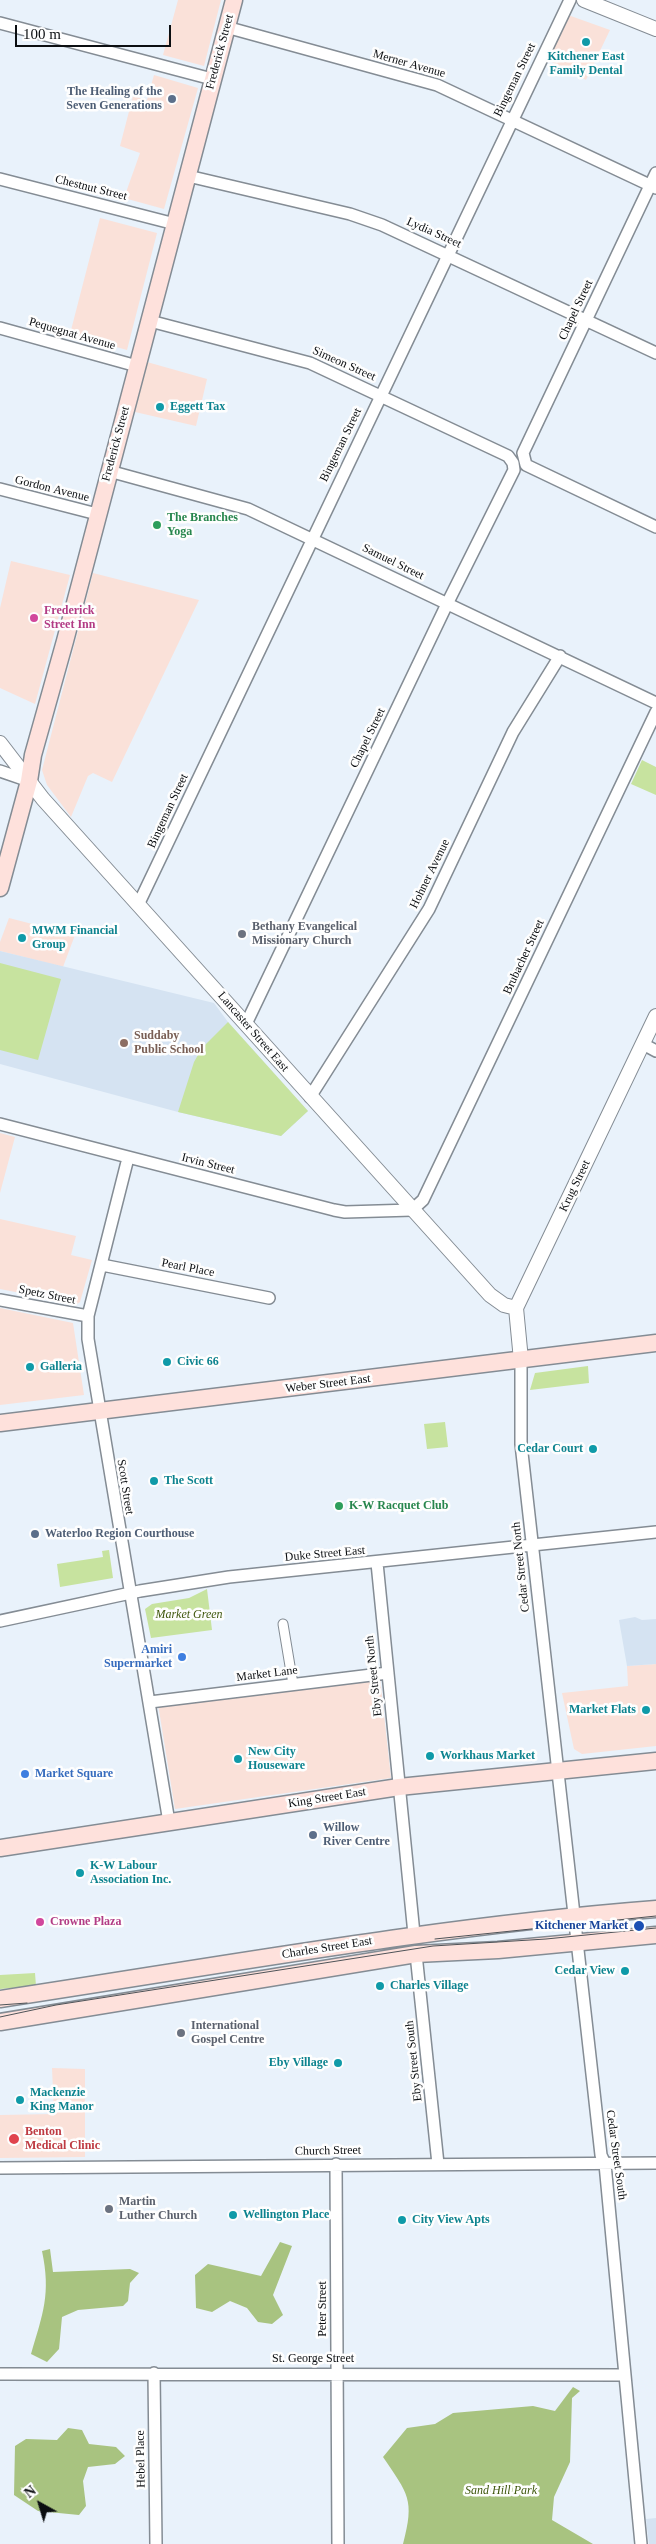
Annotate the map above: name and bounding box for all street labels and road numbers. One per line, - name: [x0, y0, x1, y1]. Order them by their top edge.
- street label: Frederick Street: [203, 13, 237, 91]
- street label: Bingeman Street: [491, 41, 539, 119]
- street label: Merner Avenue: [371, 47, 447, 81]
- street label: Chestnut Street: [54, 172, 128, 204]
- street label: Lydia Street: [404, 215, 464, 251]
- street label: Chapel Street: [556, 278, 596, 342]
- street label: Pequegnat Avenue: [27, 315, 117, 353]
- street label: Simeon Street: [310, 344, 378, 384]
- street label: Frederick Street: [99, 405, 133, 483]
- street label: Bingeman Street: [317, 406, 365, 484]
- street label: Gordon Avenue: [13, 473, 91, 505]
- street label: Samuel Street: [360, 541, 426, 583]
- street label: Chapel Street: [347, 706, 389, 770]
- street label: Bingeman Street: [145, 772, 191, 850]
- street label: Hohner Avenue: [407, 837, 453, 911]
- street label: Brubacher Street: [500, 917, 548, 997]
- street label: Lancaster Street East: [214, 989, 292, 1075]
- street label: Irvin Street: [180, 1150, 236, 1178]
- street label: Krug Street: [556, 1158, 594, 1214]
- street label: Pearl Place: [160, 1256, 216, 1280]
- street label: Spetz Street: [17, 1282, 77, 1308]
- street label: Weber Street East: [285, 1372, 371, 1396]
- street label: Scott Street: [114, 1458, 136, 1516]
- street label: Cedar Street North: [509, 1521, 533, 1613]
- street label: Duke Street East: [284, 1543, 366, 1565]
- street label: Eby Street North: [363, 1635, 385, 1717]
- street label: Market Lane: [236, 1663, 298, 1685]
- street label: King Street East: [287, 1785, 367, 1811]
- street label: Charles Street East: [281, 1934, 373, 1962]
- street label: Eby Street South: [403, 2020, 425, 2102]
- street label: Cedar Street South: [603, 2109, 629, 2201]
- street label: Church Street: [295, 2143, 361, 2159]
- street label: Peter Street: [316, 2281, 330, 2337]
- street label: St. George Street: [272, 2352, 354, 2366]
- street label: Hebel Place: [133, 2430, 149, 2488]

